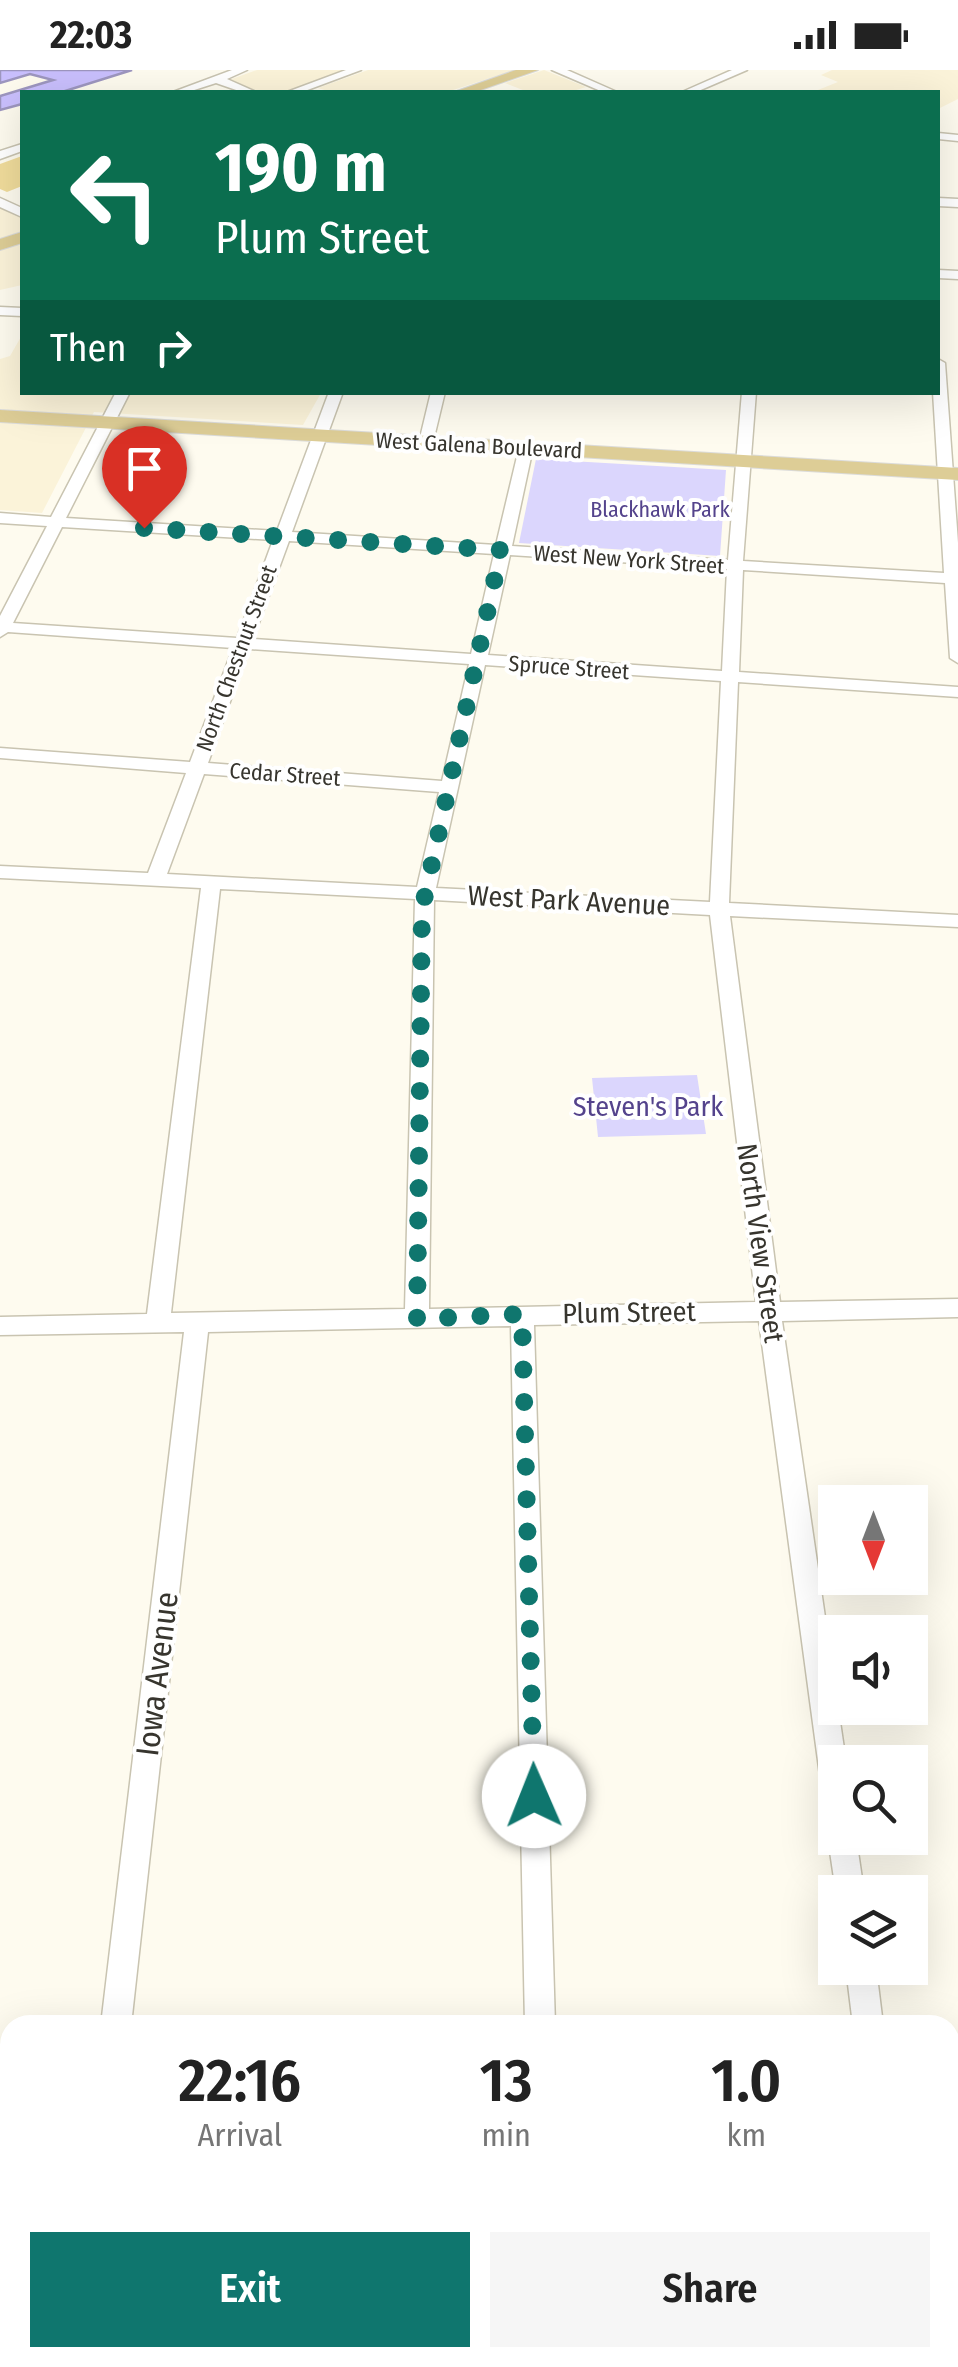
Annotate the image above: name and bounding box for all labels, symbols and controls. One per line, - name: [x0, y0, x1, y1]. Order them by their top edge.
- text: 22:03: [50, 12, 132, 58]
- text: 190 m: [215, 126, 387, 210]
- icon: left: [50, 130, 180, 260]
- text: Plum Street: [215, 211, 429, 265]
- icon: right: [146, 320, 201, 375]
- text: Then: [50, 325, 126, 371]
- pin: [102, 426, 187, 529]
- street label: West Galena Boulevard: [375, 427, 583, 464]
- icon: arrive: [117, 441, 172, 496]
- park label: Blackhawk Park: [590, 496, 730, 523]
- street label: West New York Street: [533, 539, 726, 580]
- street label: North Chestnut Street: [190, 561, 283, 755]
- street label: Spruce Street: [508, 650, 631, 685]
- street label: Cedar Street: [229, 757, 342, 792]
- street label: West Park Avenue: [467, 879, 671, 922]
- park label: Steven's Park: [573, 1090, 724, 1123]
- street label: North View Street: [730, 1141, 791, 1346]
- street label: Plum Street: [562, 1295, 697, 1330]
- north arrow: [818, 1485, 928, 1595]
- map controls: [818, 1485, 928, 1985]
- street label: Iowa Avenue: [128, 1590, 186, 1758]
- button: sound: [818, 1615, 928, 1725]
- position arrow: [482, 1744, 586, 1848]
- button: search: [818, 1745, 928, 1855]
- button: layers: [818, 1875, 928, 1985]
- text: 22:16: [179, 2045, 301, 2117]
- text: 13: [480, 2045, 533, 2117]
- text: 1.0: [711, 2045, 781, 2117]
- text: Arrival: [197, 2116, 282, 2154]
- text: min: [481, 2116, 531, 2154]
- text: km: [727, 2116, 766, 2154]
- button: Exit: [30, 2232, 470, 2347]
- button: Share: [490, 2232, 930, 2347]

